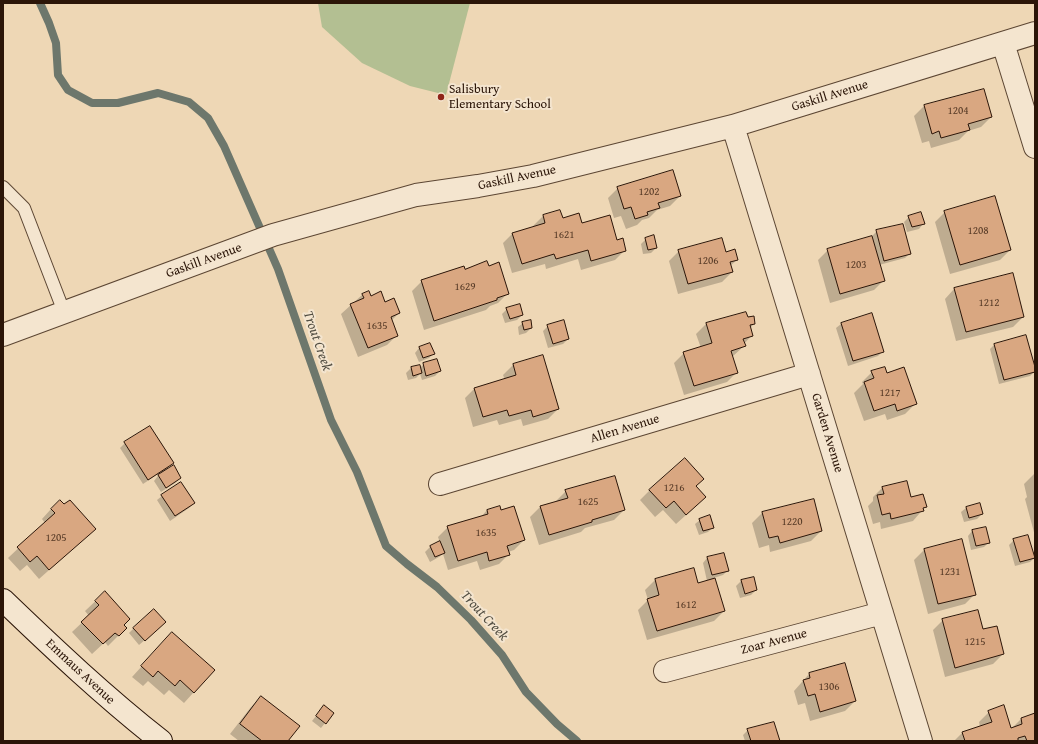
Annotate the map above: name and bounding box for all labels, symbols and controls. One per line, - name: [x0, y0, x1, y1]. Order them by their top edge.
- street label: Gaskill Avenue: [790, 77, 870, 115]
- place label: Salisbury Elementary School: [449, 82, 551, 113]
- marker: Salisbury Elementary School: [436, 92, 446, 102]
- house number: 1204: [947, 104, 969, 118]
- street label: Gaskill Avenue: [477, 162, 557, 194]
- house number: 1202: [638, 185, 660, 199]
- house number: 1208: [967, 224, 989, 238]
- house number: 1621: [553, 228, 575, 242]
- street label: Gaskill Avenue: [164, 240, 244, 282]
- house number: 1206: [697, 254, 719, 268]
- house number: 1203: [845, 258, 867, 272]
- house number: 1629: [454, 280, 476, 294]
- house number: 1212: [978, 296, 1000, 310]
- water label: Trout Creek: [299, 309, 335, 373]
- house number: 1635: [366, 319, 388, 333]
- house number: 1217: [879, 386, 901, 400]
- street label: Garden Avenue: [808, 391, 846, 475]
- street label: Allen Avenue: [589, 411, 661, 447]
- house number: 1216: [663, 481, 685, 495]
- house number: 1625: [577, 495, 599, 509]
- house number: 1220: [781, 515, 803, 529]
- house number: 1635: [475, 526, 497, 540]
- house number: 1205: [45, 531, 67, 545]
- house number: 1231: [939, 565, 961, 579]
- water label: Trout Creek: [457, 587, 511, 645]
- house number: 1612: [675, 598, 697, 612]
- street label: Zoar Avenue: [739, 626, 809, 658]
- house number: 1215: [964, 635, 986, 649]
- street label: Emmaus Avenue: [42, 636, 118, 708]
- house number: 1306: [818, 680, 840, 694]

